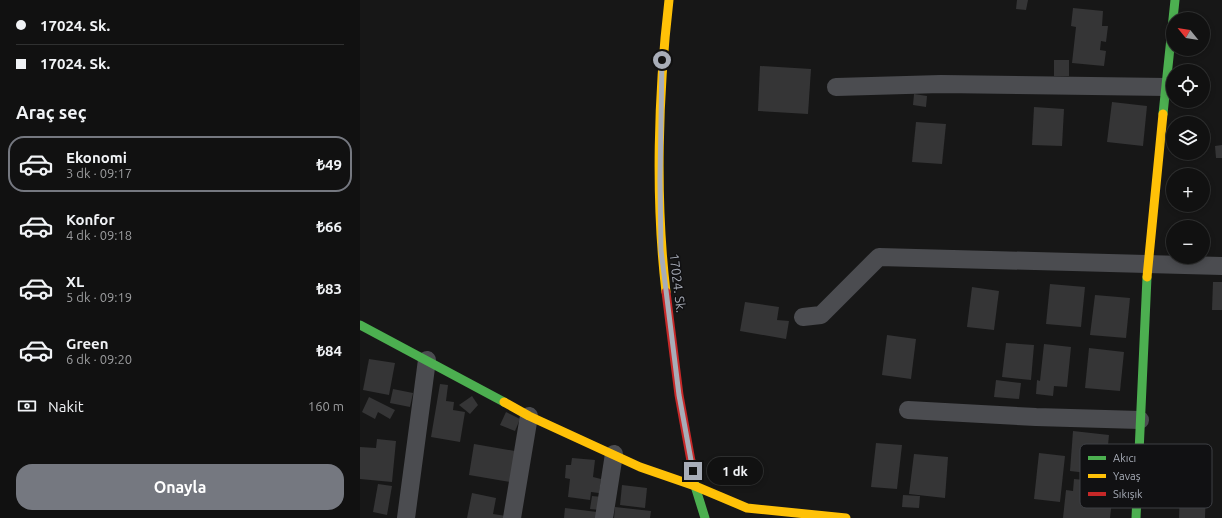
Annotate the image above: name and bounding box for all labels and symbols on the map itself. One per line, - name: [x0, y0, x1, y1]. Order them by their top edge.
- north arrow: [1166, 12, 1210, 56]
- route start: [653, 51, 671, 69]
- street label: 17024. Sk.: [667, 253, 689, 313]
- legend: [1080, 444, 1212, 508]
- text: Akıcı: [1113, 452, 1136, 464]
- callout: 1 dk: [707, 457, 763, 485]
- route end: [684, 462, 702, 480]
- text: Yavaş: [1113, 470, 1141, 482]
- text: Sıkışık: [1113, 488, 1143, 500]

